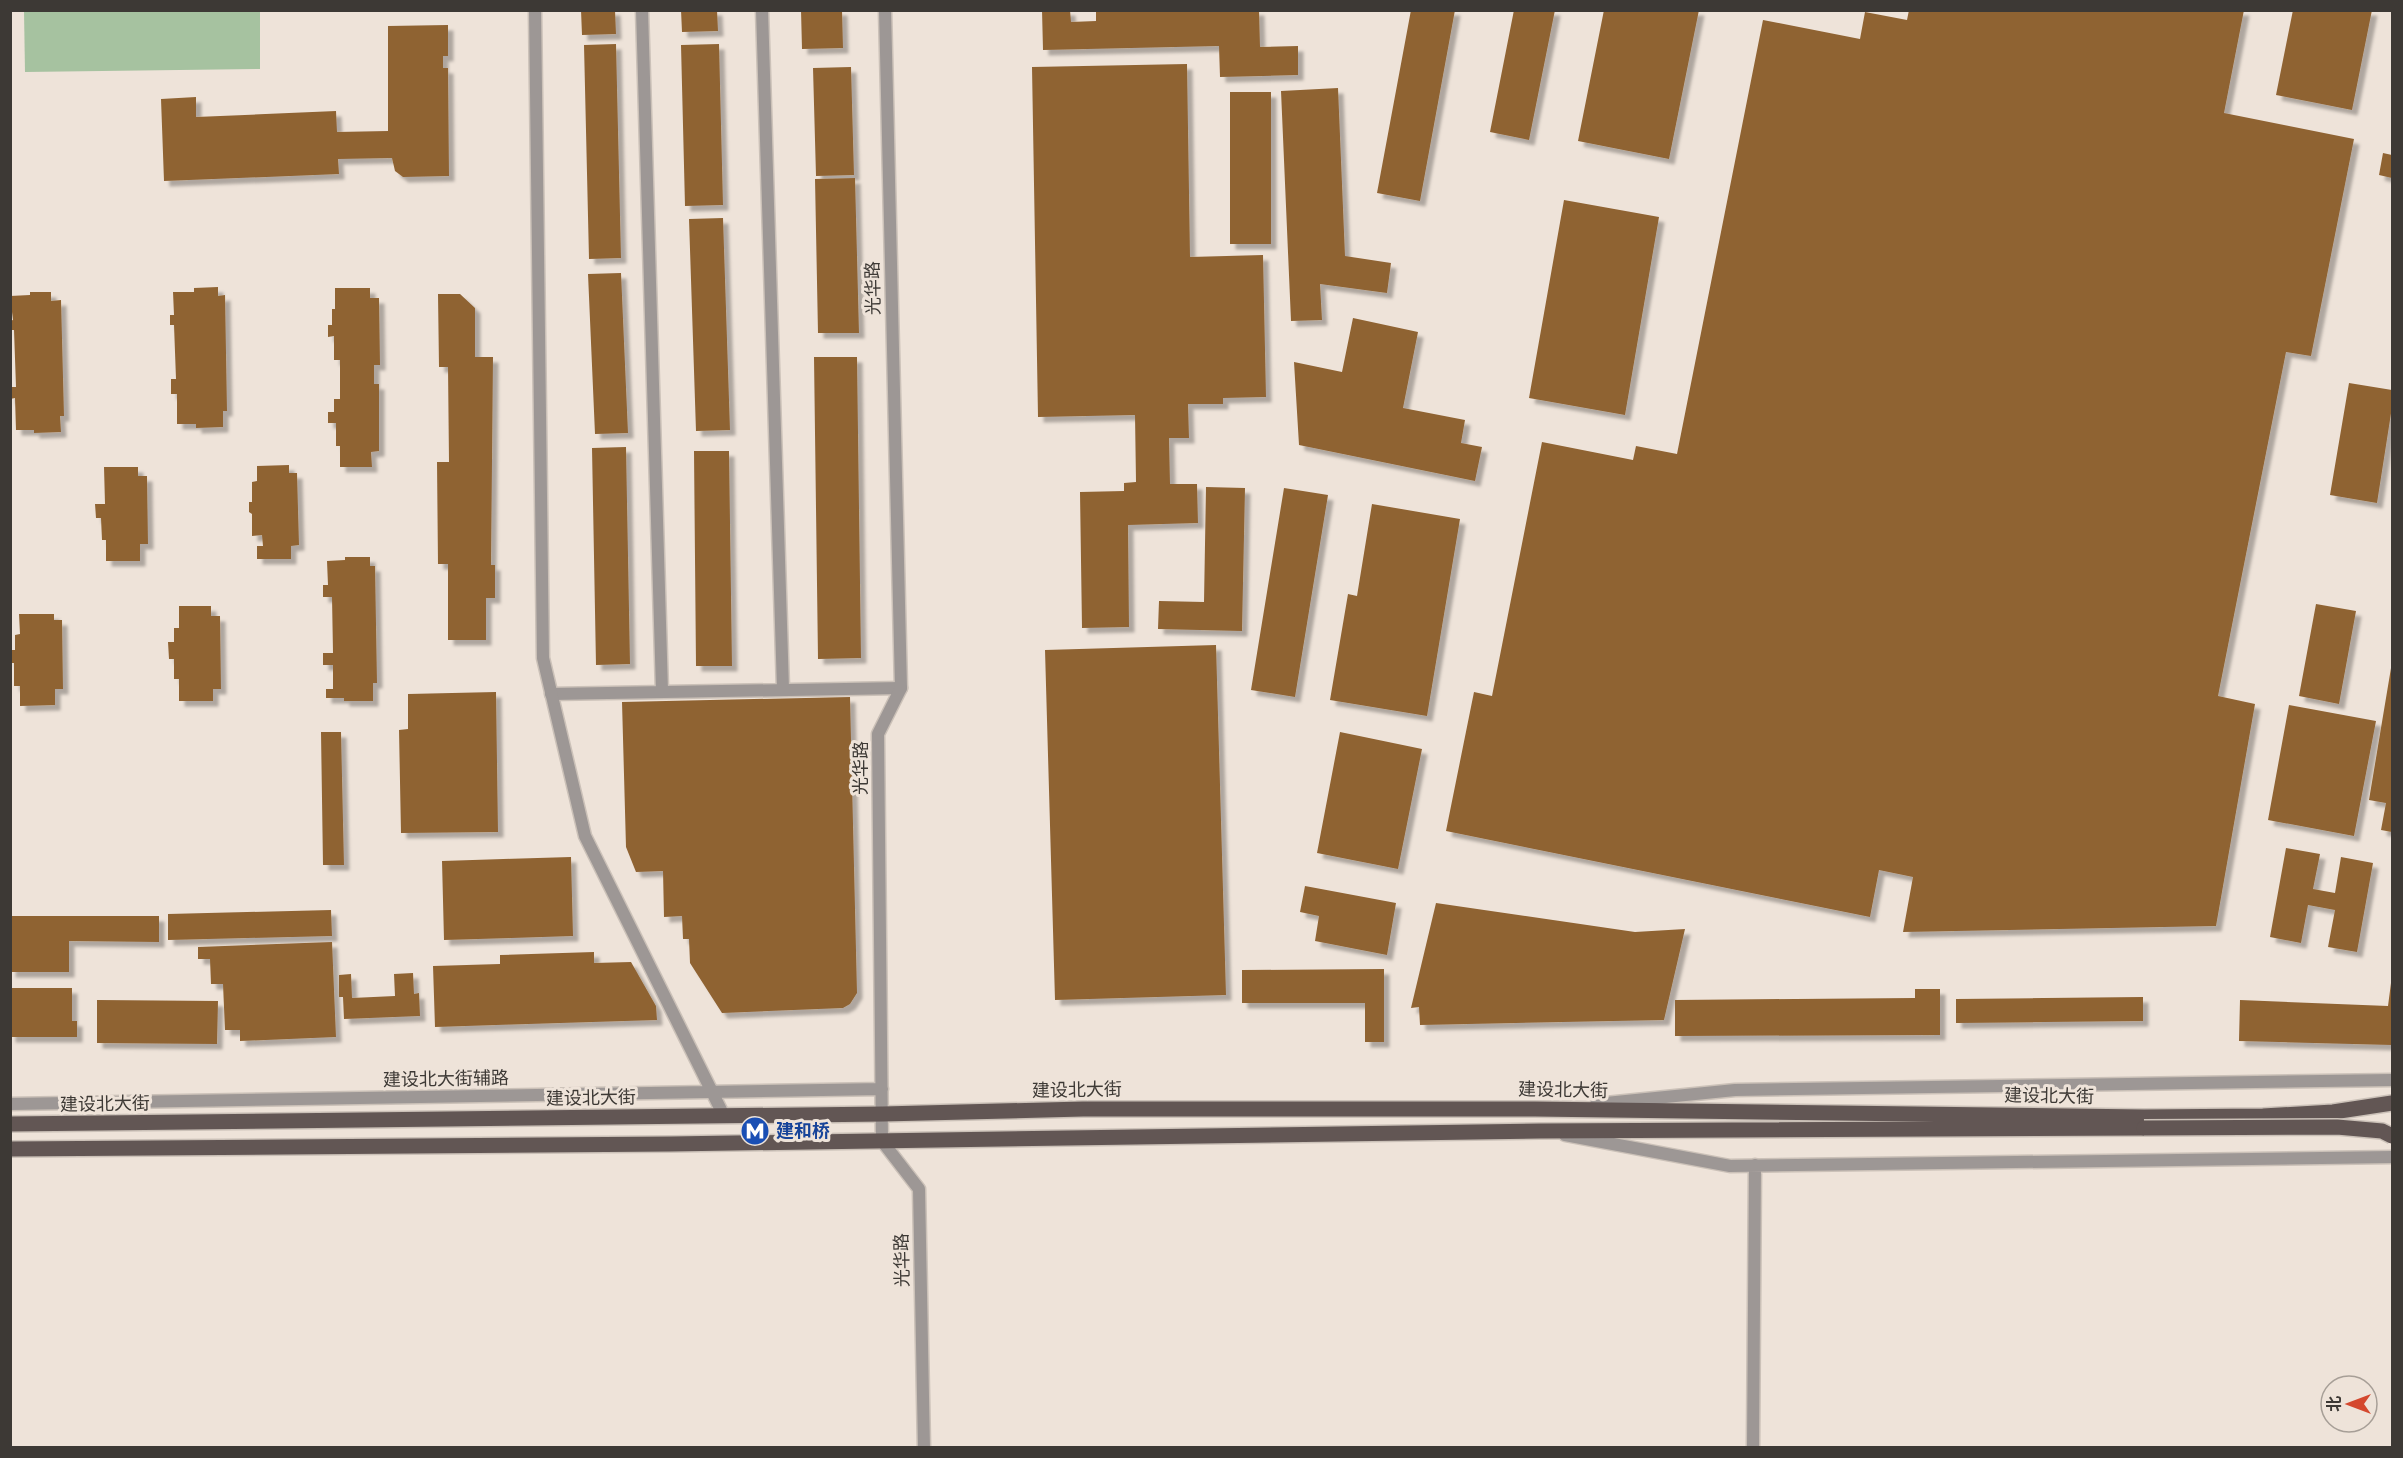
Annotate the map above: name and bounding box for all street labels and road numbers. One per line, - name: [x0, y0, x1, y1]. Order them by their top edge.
- street label: 光华路: [861, 261, 884, 315]
- street label: 光华路: [849, 741, 872, 795]
- street label: 建设北大街辅路: [383, 1066, 509, 1091]
- street label: 建设北大街: [1032, 1077, 1122, 1102]
- street label: 建设北大街: [1518, 1077, 1608, 1102]
- street label: 建设北大街: [2004, 1083, 2094, 1108]
- street label: 建设北大街: [546, 1085, 636, 1110]
- street label: 建设北大街: [60, 1091, 150, 1116]
- street label: 光华路: [890, 1233, 913, 1287]

